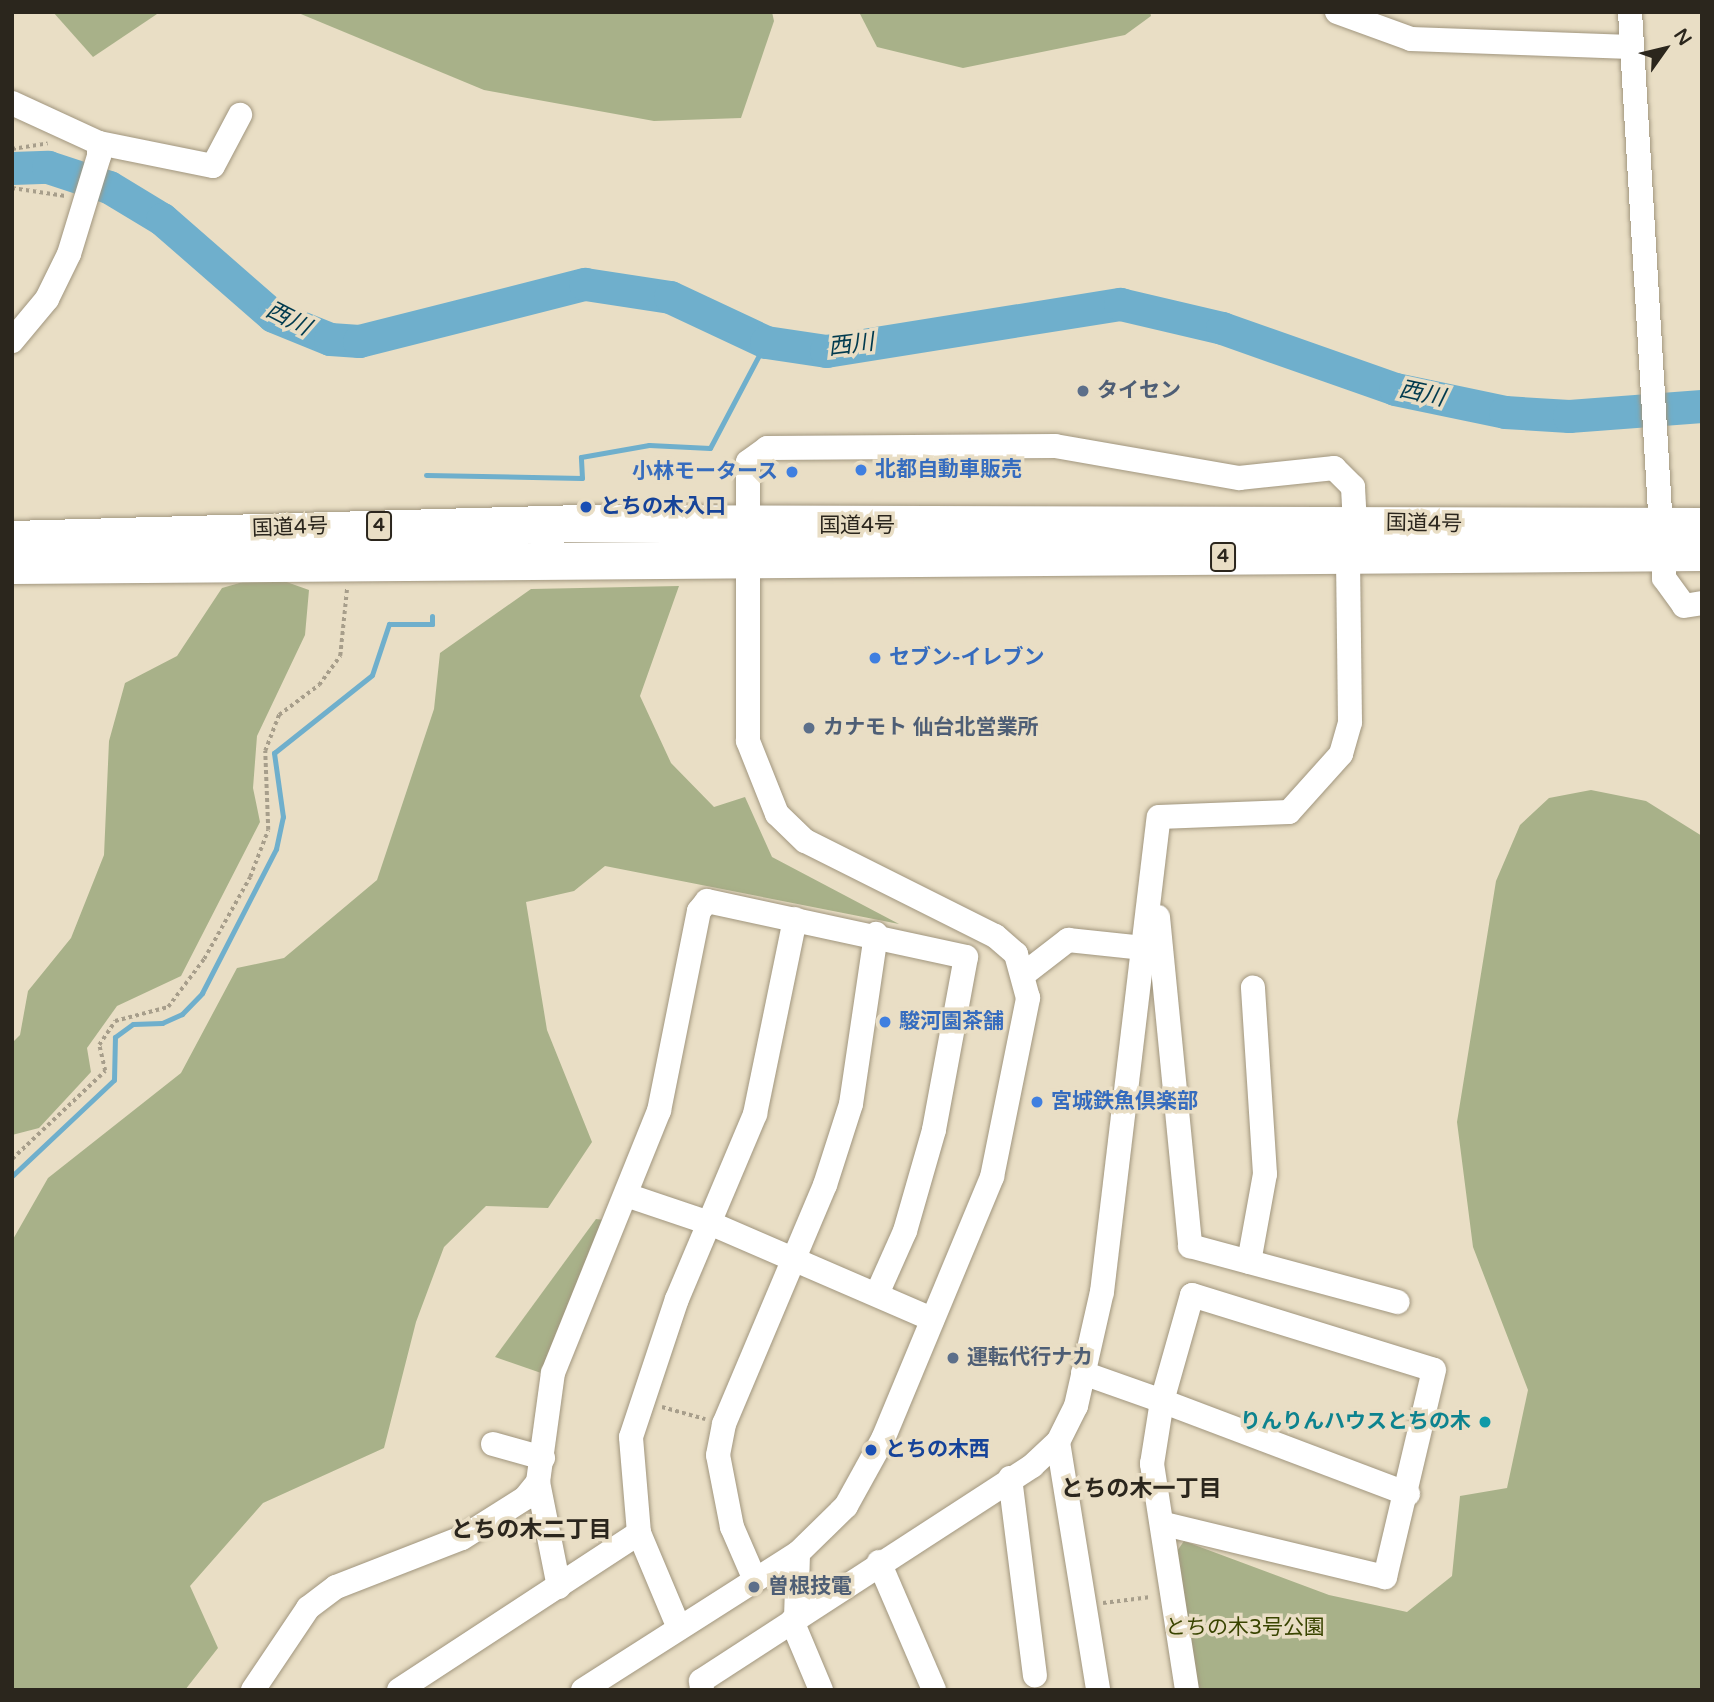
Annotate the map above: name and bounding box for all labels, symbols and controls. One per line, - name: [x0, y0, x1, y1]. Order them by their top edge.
- north arrow: [1630, 14, 1700, 84]
- text: N: [1669, 25, 1696, 50]
- water label: 西川: [261, 296, 315, 342]
- water label: 西川: [826, 328, 876, 362]
- water label: 西川: [1397, 376, 1447, 412]
- place label: タイセン: [1097, 378, 1181, 404]
- marker: タイセン: [1075, 383, 1091, 399]
- place label: 北都自動車販売: [875, 457, 1022, 483]
- place label: 小林モータース: [631, 459, 778, 485]
- marker: 北都自動車販売: [853, 462, 869, 478]
- marker: 小林モータース: [784, 464, 800, 480]
- place label: とちの木入口: [600, 494, 726, 520]
- marker: とちの木入口: [578, 499, 594, 515]
- road number: 4: [365, 510, 393, 541]
- street label: 国道4号: [1386, 511, 1462, 537]
- street label: 国道4号: [819, 513, 895, 539]
- street label: 国道4号: [251, 514, 329, 542]
- road number: 4: [1209, 542, 1237, 572]
- place label: セブン-イレブン: [889, 645, 1045, 671]
- marker: セブン-イレブン: [867, 650, 883, 666]
- place label: カナモト 仙台北営業所: [823, 715, 1038, 741]
- marker: カナモト 仙台北営業所: [801, 720, 817, 736]
- place label: 駿河園茶舗: [899, 1009, 1004, 1035]
- marker: 駿河園茶舗: [877, 1014, 893, 1030]
- place label: 宮城鉄魚倶楽部: [1051, 1089, 1198, 1115]
- marker: 宮城鉄魚倶楽部: [1029, 1094, 1045, 1110]
- place label: 運転代行ナカ: [967, 1345, 1093, 1371]
- marker: 運転代行ナカ: [945, 1350, 961, 1366]
- place label: りんりんハウスとちの木: [1240, 1409, 1471, 1435]
- marker: りんりんハウスとちの木: [1477, 1414, 1493, 1430]
- place label: とちの木西: [885, 1437, 990, 1463]
- marker: とちの木西: [863, 1442, 879, 1458]
- district label: とちの木一丁目: [1061, 1475, 1221, 1503]
- district label: とちの木二丁目: [451, 1516, 611, 1544]
- place label: 曽根技電: [768, 1574, 852, 1600]
- marker: 曽根技電: [746, 1579, 762, 1595]
- park label: とちの木3号公園: [1165, 1615, 1325, 1641]

